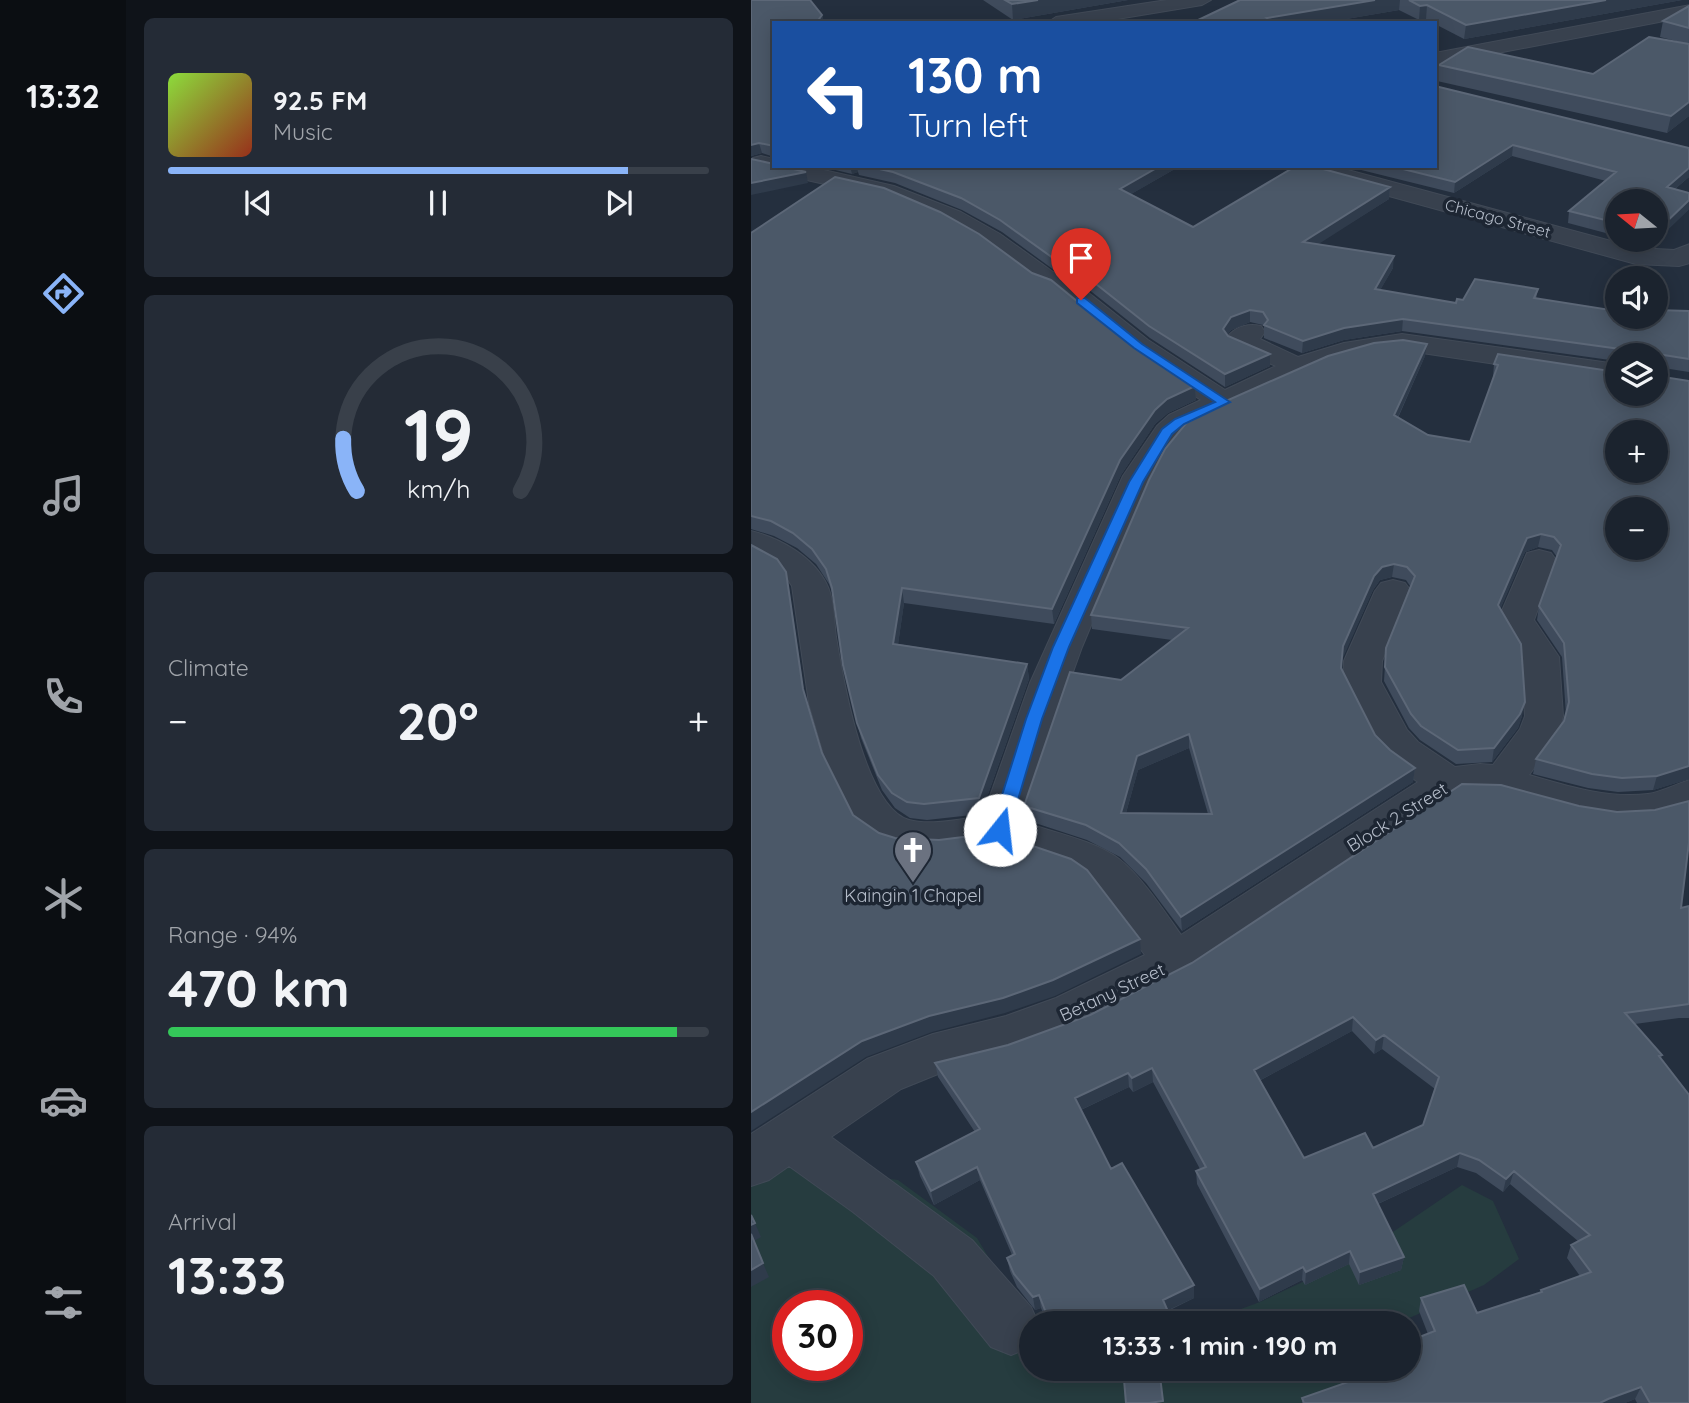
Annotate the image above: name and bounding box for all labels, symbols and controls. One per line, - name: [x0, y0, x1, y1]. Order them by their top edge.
- text: 130 m: [908, 44, 1042, 105]
- icon: left: [793, 49, 884, 140]
- text: 13:32: [26, 76, 100, 116]
- text: 92.5 FM: [273, 84, 367, 117]
- text: Turn left: [908, 105, 1029, 145]
- text: Music: [273, 117, 333, 146]
- icon: previous: [239, 184, 277, 222]
- icon: pause: [419, 184, 457, 222]
- icon: next: [600, 184, 638, 222]
- north arrow: [1605, 189, 1668, 252]
- map controls: [1605, 189, 1668, 560]
- street label: Chicago Street: [1443, 194, 1553, 242]
- pin: [1051, 228, 1111, 300]
- icon: arrive: [1062, 239, 1100, 277]
- button: sound: [1605, 266, 1668, 329]
- icon: directions: [39, 269, 88, 318]
- button: layers: [1605, 343, 1668, 406]
- text: 19: [404, 388, 473, 479]
- button: +: [1605, 420, 1668, 483]
- icon: music: [39, 471, 88, 520]
- text: km/h: [407, 472, 470, 503]
- button: −: [1605, 497, 1668, 560]
- text: Climate: [168, 653, 249, 682]
- icon: phone: [39, 672, 88, 721]
- text: 20°: [397, 688, 479, 753]
- text: −: [168, 697, 188, 745]
- text: +: [688, 697, 709, 745]
- street label: Block 2 Street: [1342, 777, 1452, 857]
- position arrow: [963, 793, 1037, 867]
- church icon: Kaingin 1 Chapel: [892, 829, 934, 884]
- icon: climate: [39, 874, 88, 923]
- place label: Kaingin 1 Chapel: [844, 884, 982, 907]
- text: Range · 94%: [168, 920, 297, 949]
- text: 470 km: [168, 955, 350, 1020]
- street label: Betany Street: [1056, 958, 1168, 1026]
- icon: car: [39, 1076, 88, 1125]
- text: Arrival: [168, 1207, 237, 1236]
- text: 13:33: [168, 1242, 286, 1307]
- icon: filters: [39, 1278, 88, 1327]
- speed limit sign: 30: [772, 1290, 863, 1381]
- text: 13:33 · 1 min · 190 m: [1103, 1329, 1337, 1362]

